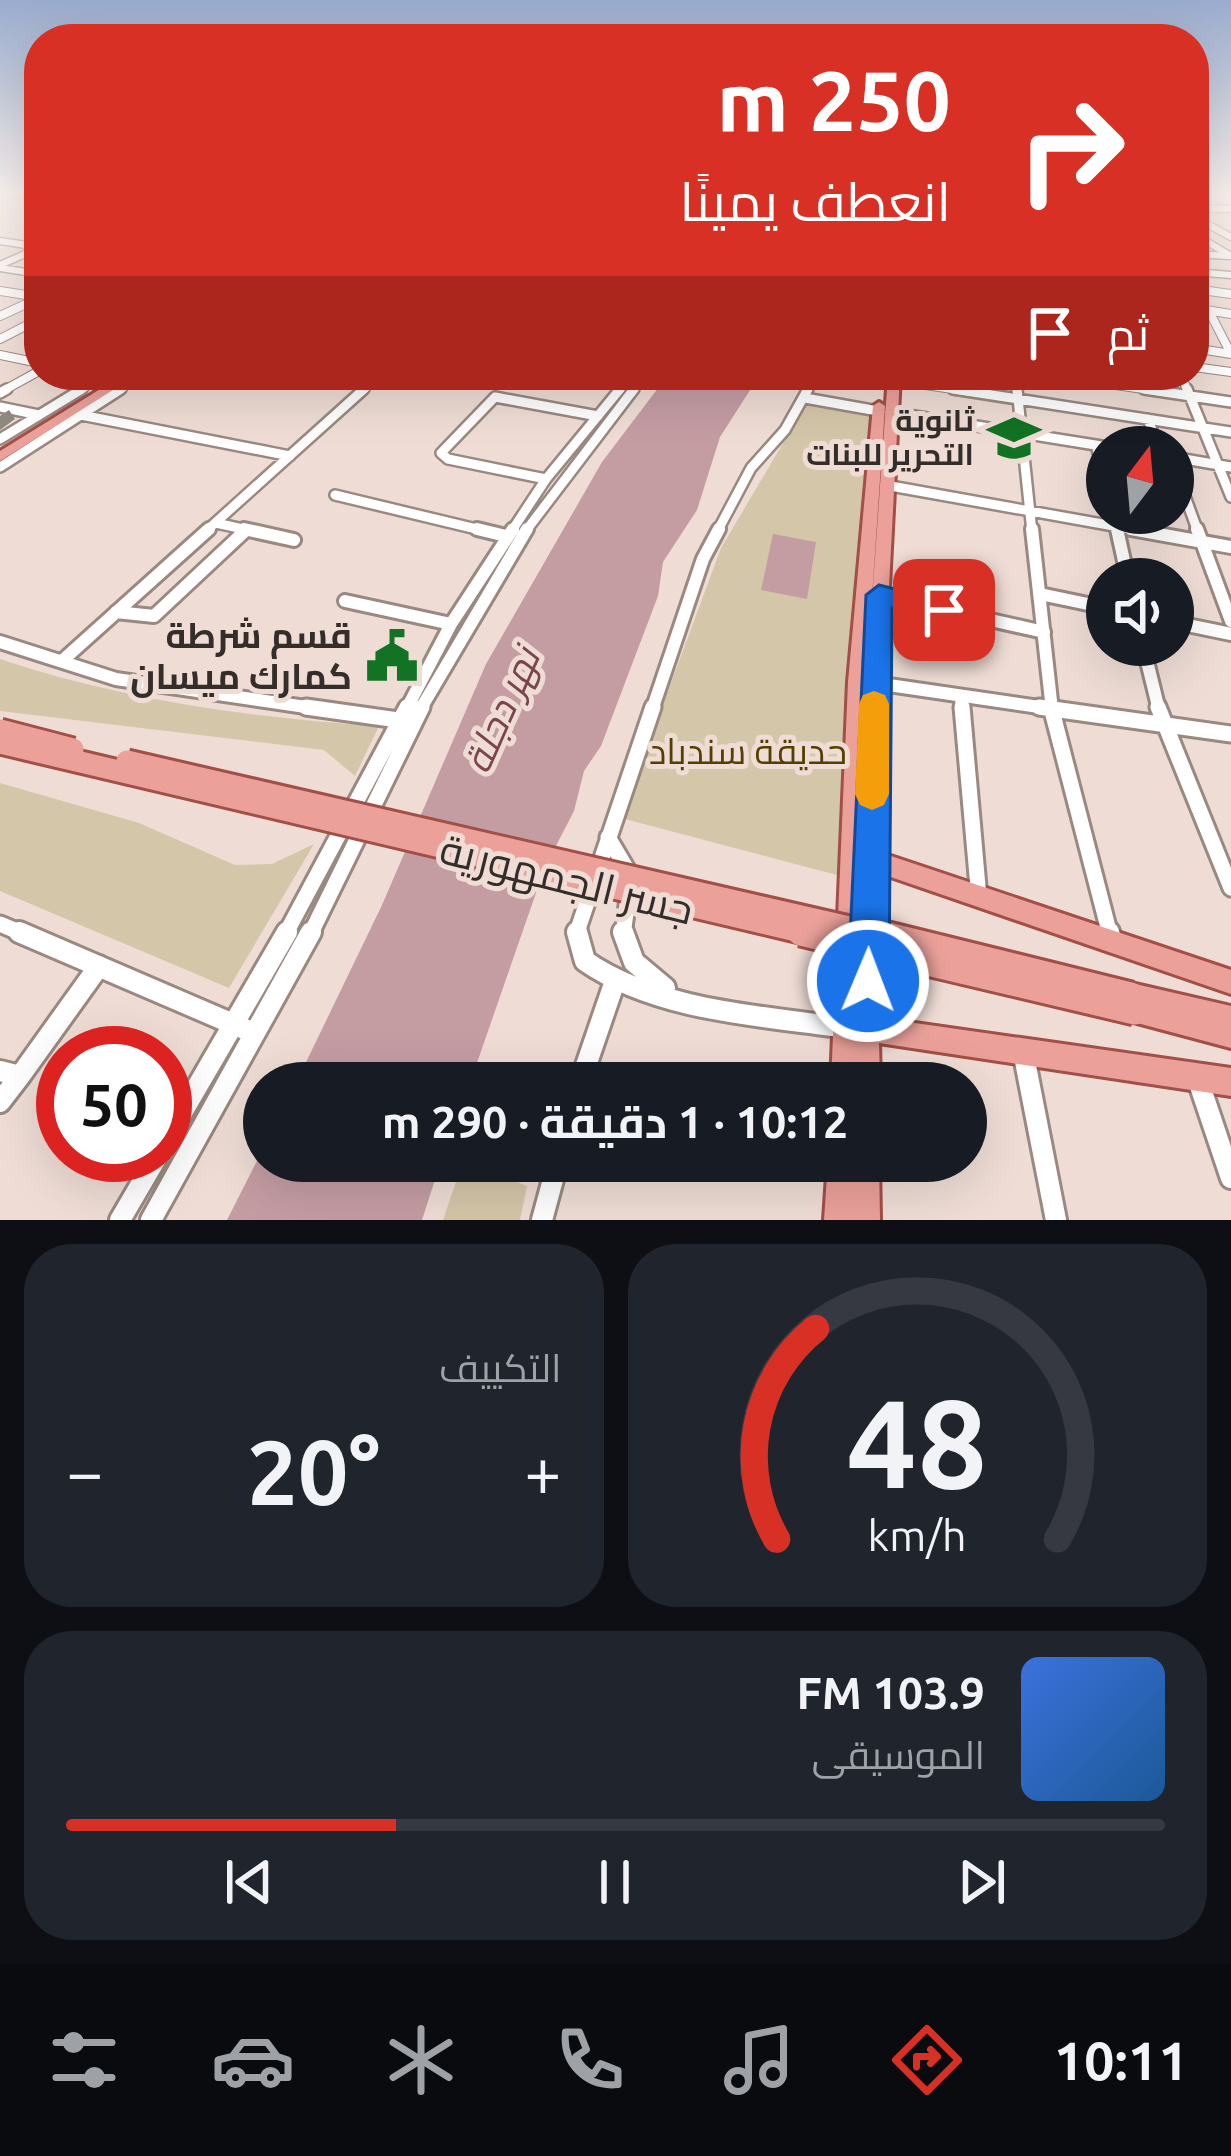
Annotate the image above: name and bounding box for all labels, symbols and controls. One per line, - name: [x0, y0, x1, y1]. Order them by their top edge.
- text: 250 m: [717, 53, 951, 147]
- icon: right: [993, 72, 1149, 228]
- text: انعطف يمينًا: [679, 171, 951, 231]
- icon: arrive: [1017, 300, 1083, 366]
- text: ثم: [1107, 308, 1149, 359]
- place label: ثانوية التحرير للبنات: [806, 403, 975, 473]
- school or university icon: ثانوية التحرير للبنات: [985, 409, 1043, 467]
- north arrow: [1086, 426, 1194, 534]
- map controls: [1086, 426, 1194, 666]
- button: sound: [1086, 558, 1194, 666]
- pin: [893, 559, 995, 661]
- icon: arrive: [911, 577, 977, 643]
- place label: قسم شرطة كمارك ميسان: [130, 614, 352, 698]
- public building icon: قسم شرطة كمارك ميسان: [363, 627, 421, 685]
- water label: نهر دجلة: [454, 638, 551, 780]
- park label: حديقة سندباد: [649, 730, 847, 771]
- street label: جسر الجمهورية: [435, 824, 699, 935]
- position arrow: [805, 918, 931, 1044]
- speed limit sign: 50: [36, 1026, 192, 1182]
- text: 10:12 · 1 دقيقة · 290 m: [382, 1096, 848, 1147]
- text: التكييف: [439, 1346, 562, 1389]
- text: 48: [847, 1372, 988, 1512]
- text: 20°: [247, 1421, 380, 1522]
- text: −: [66, 1434, 103, 1508]
- text: +: [524, 1434, 561, 1508]
- text: km/h: [868, 1510, 967, 1558]
- text: 103.9 FM: [796, 1667, 985, 1718]
- text: الموسيقى: [812, 1733, 985, 1776]
- icon: previous: [216, 1849, 282, 1915]
- icon: pause: [582, 1849, 648, 1915]
- icon: next: [949, 1849, 1015, 1915]
- icon: filters: [42, 2018, 126, 2102]
- icon: car: [211, 2018, 295, 2102]
- icon: climate: [379, 2018, 463, 2102]
- icon: phone: [548, 2018, 632, 2102]
- icon: music: [717, 2018, 801, 2102]
- icon: directions: [885, 2018, 969, 2102]
- text: 10:11: [1054, 2030, 1189, 2090]

